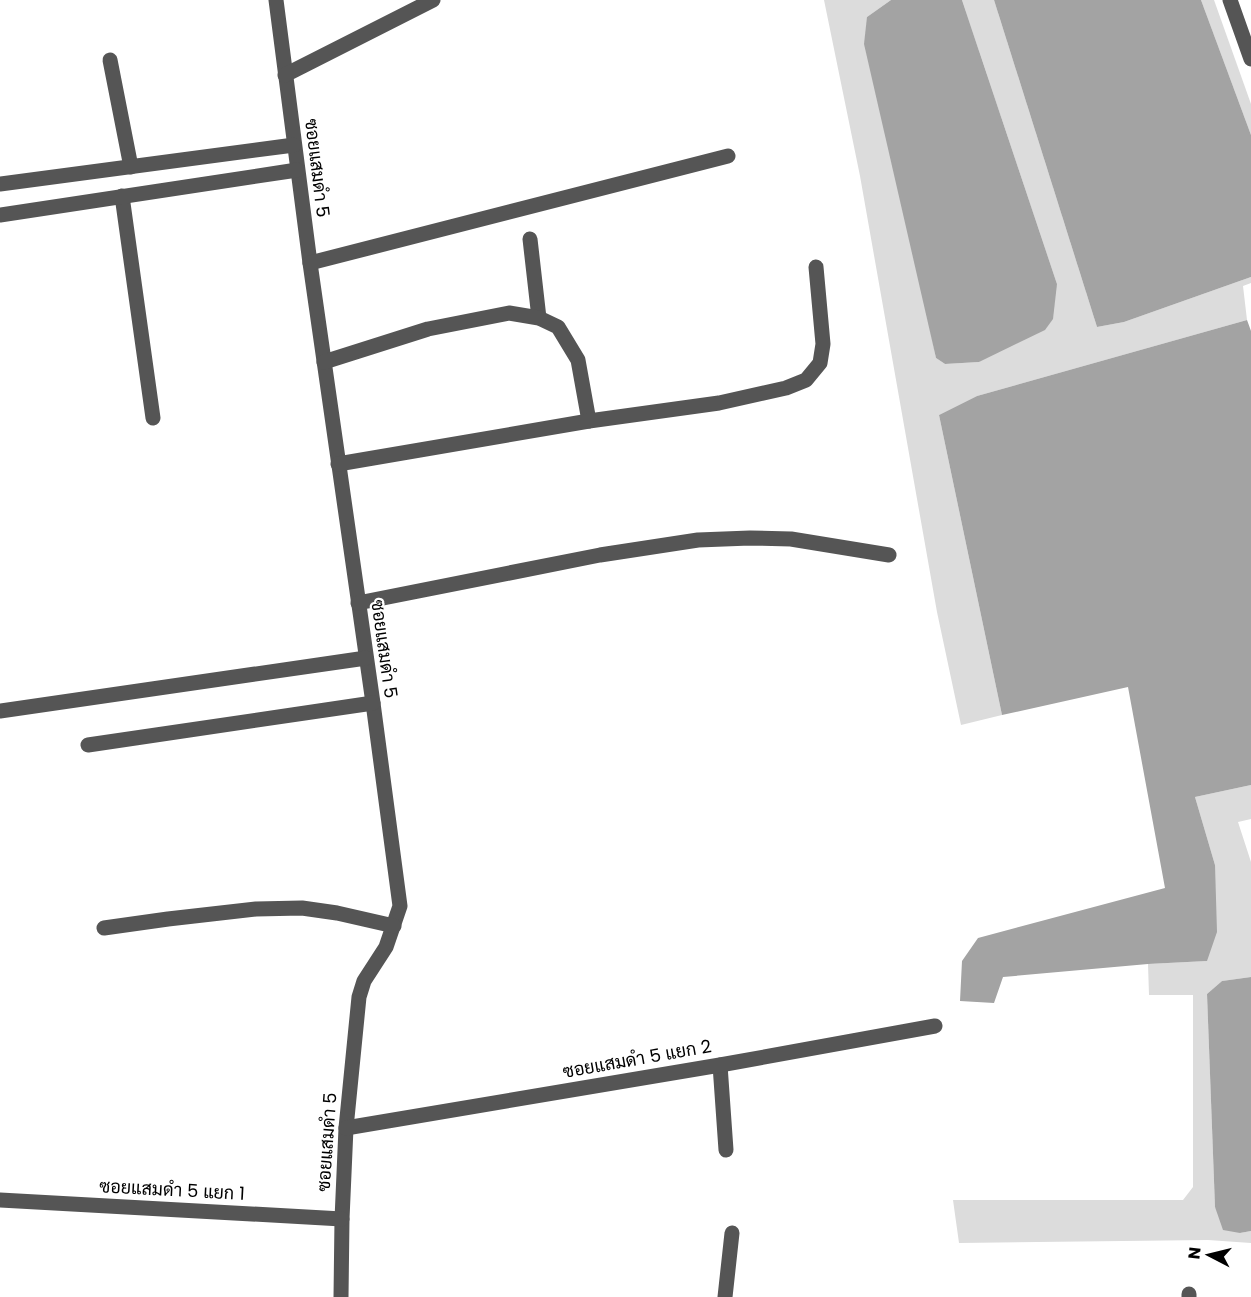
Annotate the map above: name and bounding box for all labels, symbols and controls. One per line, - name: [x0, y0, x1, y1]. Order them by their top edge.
- street label: ซอยแสมดำ 5: [299, 117, 336, 219]
- street label: ซอยแสมดำ 5: [365, 598, 404, 700]
- street label: ซอยแสมดำ 5 แยก 2: [561, 1033, 713, 1084]
- street label: ซอยแสมดำ 5: [311, 1092, 342, 1192]
- street label: ซอยแสมดำ 5 แยก 1: [99, 1173, 245, 1206]
- north arrow: [1179, 1225, 1239, 1285]
- text: N: [1182, 1246, 1207, 1261]

